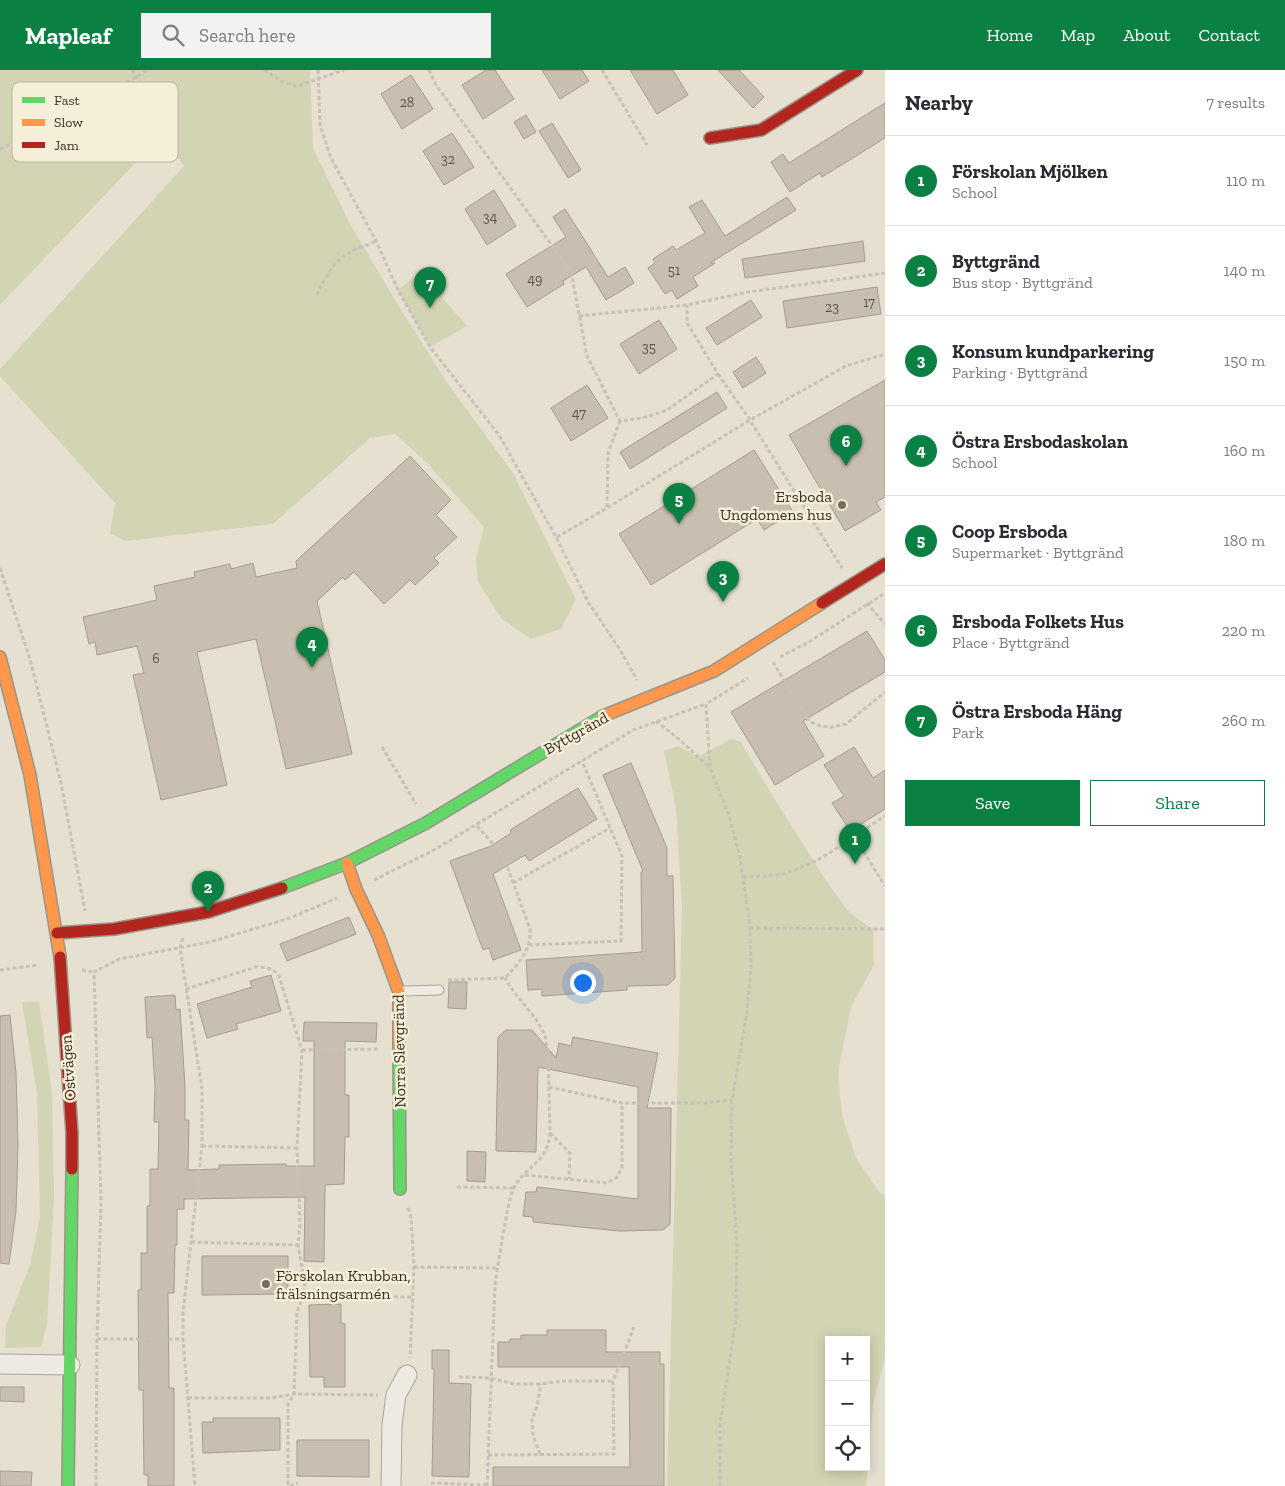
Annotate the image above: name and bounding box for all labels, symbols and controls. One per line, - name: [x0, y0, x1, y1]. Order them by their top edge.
- search box: [141, 13, 491, 58]
- text: Mapleaf: [25, 21, 111, 50]
- icon: search: [159, 21, 187, 49]
- text: Search here: [199, 24, 295, 47]
- text: Home: [986, 24, 1033, 46]
- text: Map: [1061, 24, 1095, 46]
- text: About: [1123, 24, 1170, 46]
- text: Contact: [1198, 24, 1260, 46]
- legend: [12, 82, 178, 162]
- text: Nearby: [905, 90, 973, 115]
- text: Fast: [54, 92, 81, 109]
- text: 7 results: [1206, 93, 1265, 112]
- house number: 28: [400, 94, 414, 111]
- text: Slow: [54, 114, 83, 131]
- text: Jam: [54, 137, 79, 154]
- house number: 32: [441, 151, 455, 168]
- text: Förskolan Mjölken: [952, 160, 1108, 183]
- text: 1: [918, 171, 924, 190]
- text: 110 m: [1226, 171, 1265, 190]
- text: School: [952, 183, 998, 202]
- house number: 34: [483, 209, 498, 226]
- text: Byttgränd: [952, 250, 1040, 273]
- text: 2: [917, 261, 925, 280]
- text: 140 m: [1224, 261, 1265, 280]
- house number: 51: [668, 262, 681, 279]
- pin: 7: [414, 267, 446, 308]
- house number: 49: [528, 271, 542, 288]
- text: Bus stop · Byttgränd: [952, 273, 1093, 292]
- house number: 17: [863, 294, 875, 311]
- house number: 23: [825, 299, 839, 316]
- house number: 35: [642, 339, 656, 356]
- text: Konsum kundparkering: [952, 340, 1154, 363]
- text: 3: [917, 351, 925, 370]
- text: 150 m: [1224, 351, 1265, 370]
- text: Parking · Byttgränd: [952, 363, 1088, 382]
- house number: 47: [572, 405, 586, 422]
- pin: 6: [830, 425, 862, 466]
- text: Östra Ersbodaskolan: [952, 430, 1128, 453]
- text: 4: [916, 441, 926, 460]
- text: 160 m: [1224, 441, 1265, 460]
- text: School: [952, 453, 998, 472]
- pin: 5: [663, 483, 695, 524]
- place label: Ersboda Ungdomens hus: [720, 487, 832, 524]
- marker: Ersboda Ungdomens hus: [836, 499, 848, 511]
- text: Coop Ersboda: [952, 520, 1068, 543]
- text: 5: [917, 531, 925, 550]
- text: 180 m: [1224, 531, 1265, 550]
- text: Supermarket · Byttgränd: [952, 543, 1124, 562]
- pin: 3: [707, 561, 739, 602]
- text: Ersboda Folkets Hus: [952, 610, 1124, 633]
- text: 6: [917, 621, 925, 640]
- text: 220 m: [1222, 621, 1265, 640]
- pin: 4: [296, 627, 328, 668]
- text: Place · Byttgränd: [952, 633, 1070, 652]
- house number: 6: [152, 650, 160, 667]
- text: Östra Ersboda Häng: [952, 700, 1122, 723]
- street label: Byttgränd: [540, 707, 612, 758]
- text: 7: [917, 711, 925, 730]
- text: 260 m: [1222, 711, 1265, 730]
- text: Park: [952, 723, 984, 742]
- button: Save: [905, 780, 1080, 826]
- button: Share: [1090, 780, 1265, 826]
- pin: 1: [839, 823, 871, 864]
- pin: 2: [192, 871, 224, 912]
- your location: [570, 970, 596, 996]
- street label: Norra Slevgränd: [389, 994, 409, 1108]
- street label: Ostvägen: [56, 1034, 80, 1102]
- place label: Förskolan Krubban, frälsningsarmén: [276, 1266, 411, 1303]
- marker: Förskolan Krubban, frälsningsarmén: [260, 1278, 272, 1290]
- map controls: [825, 1336, 870, 1471]
- button: +: [825, 1336, 870, 1381]
- button: −: [825, 1381, 870, 1426]
- button: locate: [825, 1426, 870, 1471]

